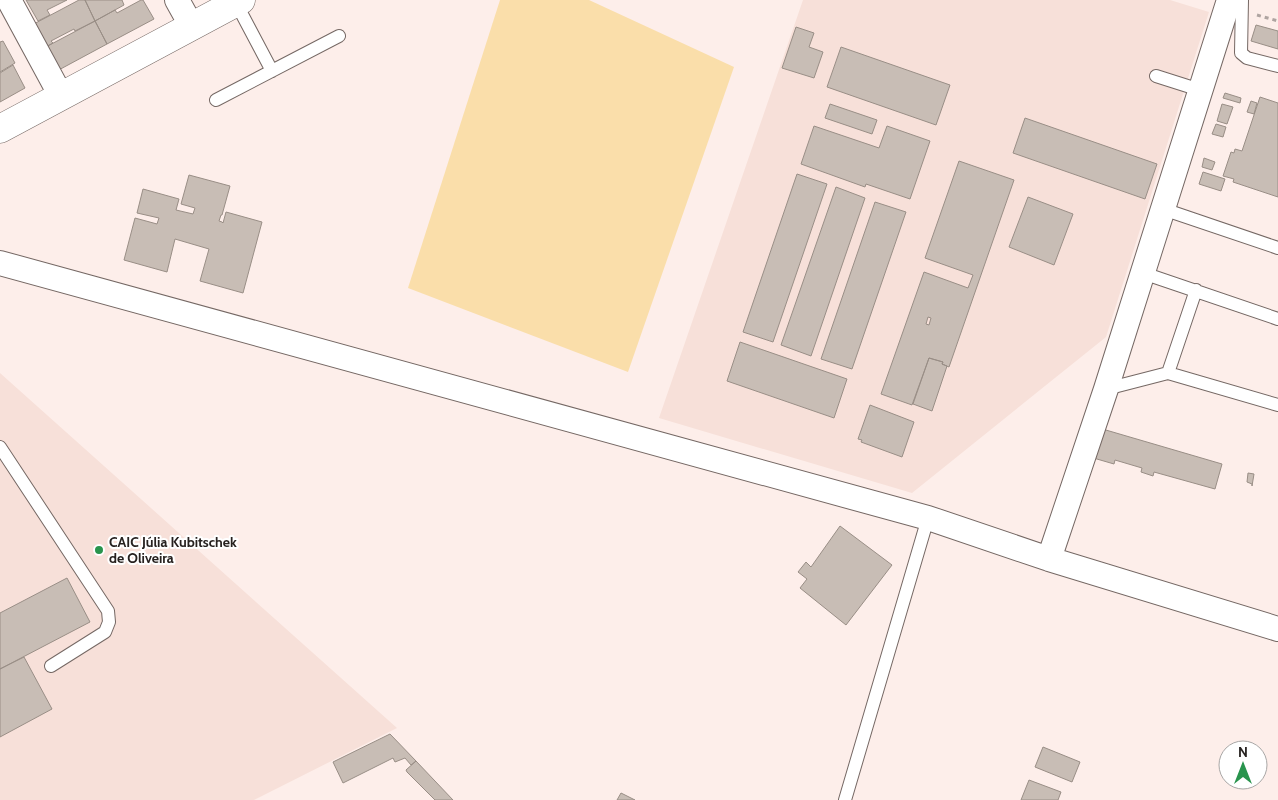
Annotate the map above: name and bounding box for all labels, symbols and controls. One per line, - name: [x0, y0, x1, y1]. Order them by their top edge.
- place label: CAIC Júlia Kubitschek de Oliveira: [109, 533, 237, 567]
- marker: CAIC Júlia Kubitschek de Oliveira: [93, 544, 105, 556]
- north arrow: [1218, 740, 1268, 790]
- text: N: [1238, 743, 1248, 761]

